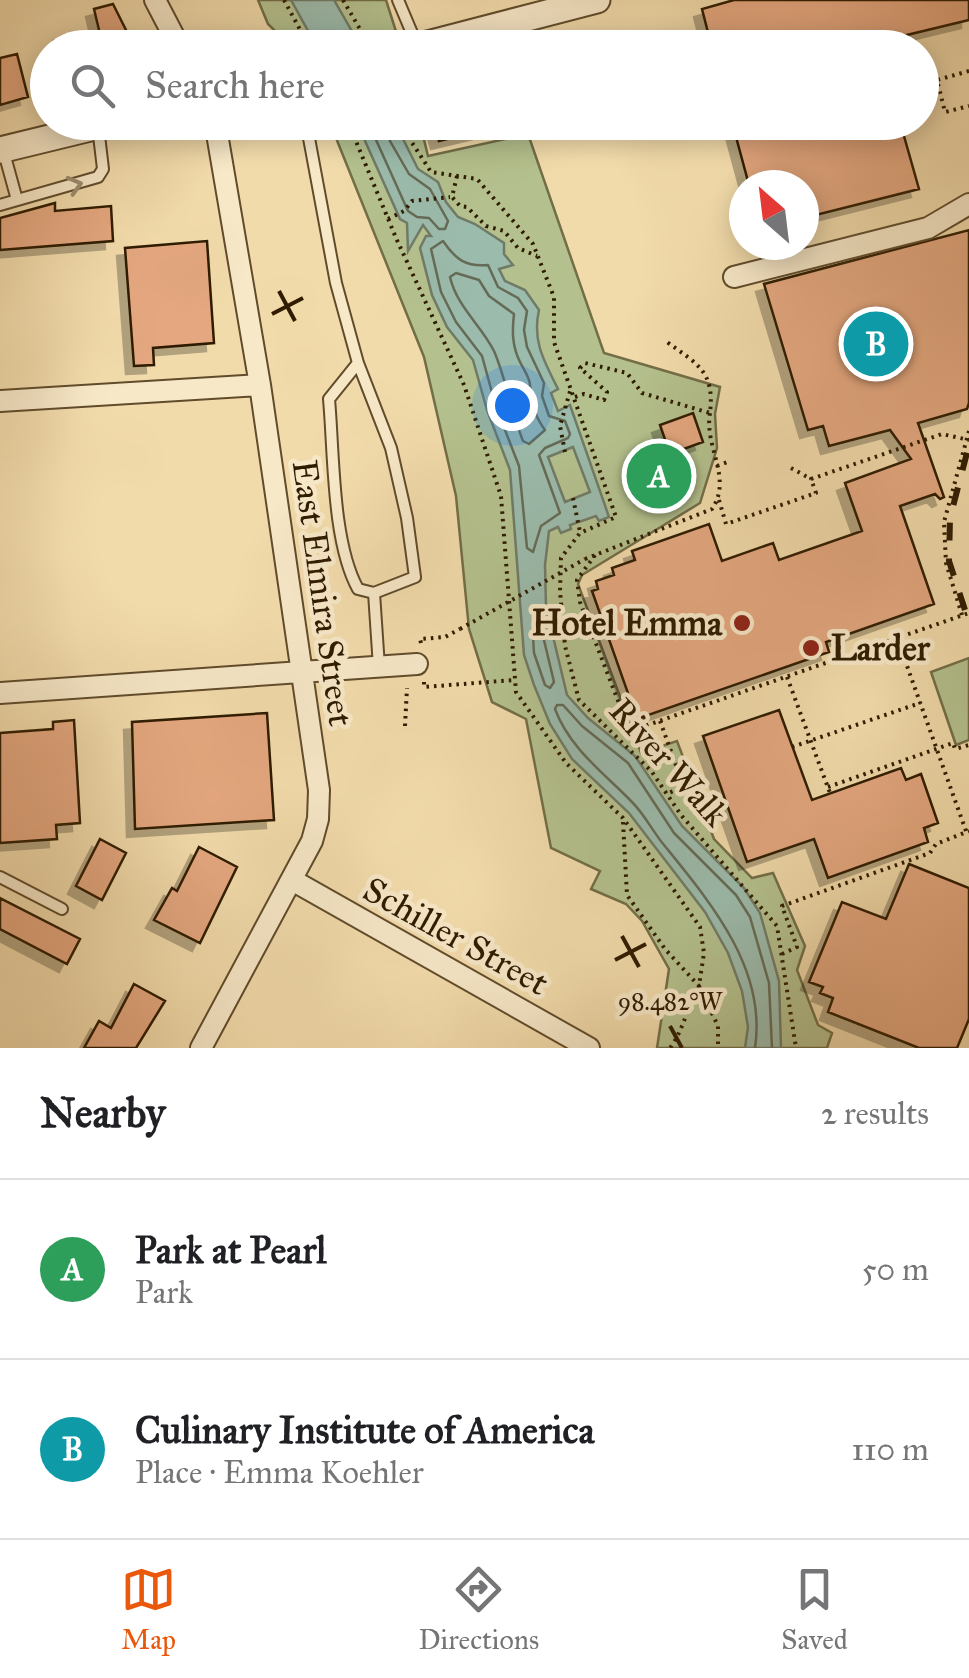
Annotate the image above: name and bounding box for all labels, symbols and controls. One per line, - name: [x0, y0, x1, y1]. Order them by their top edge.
- search box: [30, 30, 939, 140]
- icon: search: [65, 58, 120, 113]
- text: Search here: [145, 62, 325, 108]
- north arrow: [729, 170, 819, 260]
- one-way arrow: [66, 176, 83, 197]
- pin: B: [844, 306, 908, 382]
- your location: [487, 380, 538, 431]
- pin: A: [626, 438, 692, 514]
- street label: East Elmira Street: [283, 457, 362, 729]
- place label: Hotel Emma: [532, 602, 723, 645]
- marker: Hotel Emma: [731, 612, 753, 634]
- place label: Larder: [831, 627, 931, 670]
- marker: Larder: [800, 637, 822, 659]
- street label: River Walk: [600, 689, 738, 836]
- street label: Schiller Street: [356, 868, 556, 1005]
- text: 98.482°W: [618, 986, 724, 1017]
- text: Nearby: [40, 1087, 165, 1139]
- text: 2 results: [821, 1094, 929, 1133]
- text: Park at Pearl: [135, 1227, 327, 1273]
- text: A: [62, 1250, 83, 1289]
- text: 50 m: [862, 1250, 929, 1289]
- text: Park: [135, 1273, 193, 1312]
- text: Culinary Institute of America: [135, 1407, 594, 1453]
- text: B: [62, 1430, 83, 1469]
- text: 110 m: [851, 1430, 929, 1469]
- text: Place · Emma Koehler: [135, 1453, 424, 1492]
- tab: Map: [121, 1562, 176, 1657]
- tab: Directions: [418, 1562, 539, 1657]
- tab: Saved: [781, 1562, 848, 1657]

